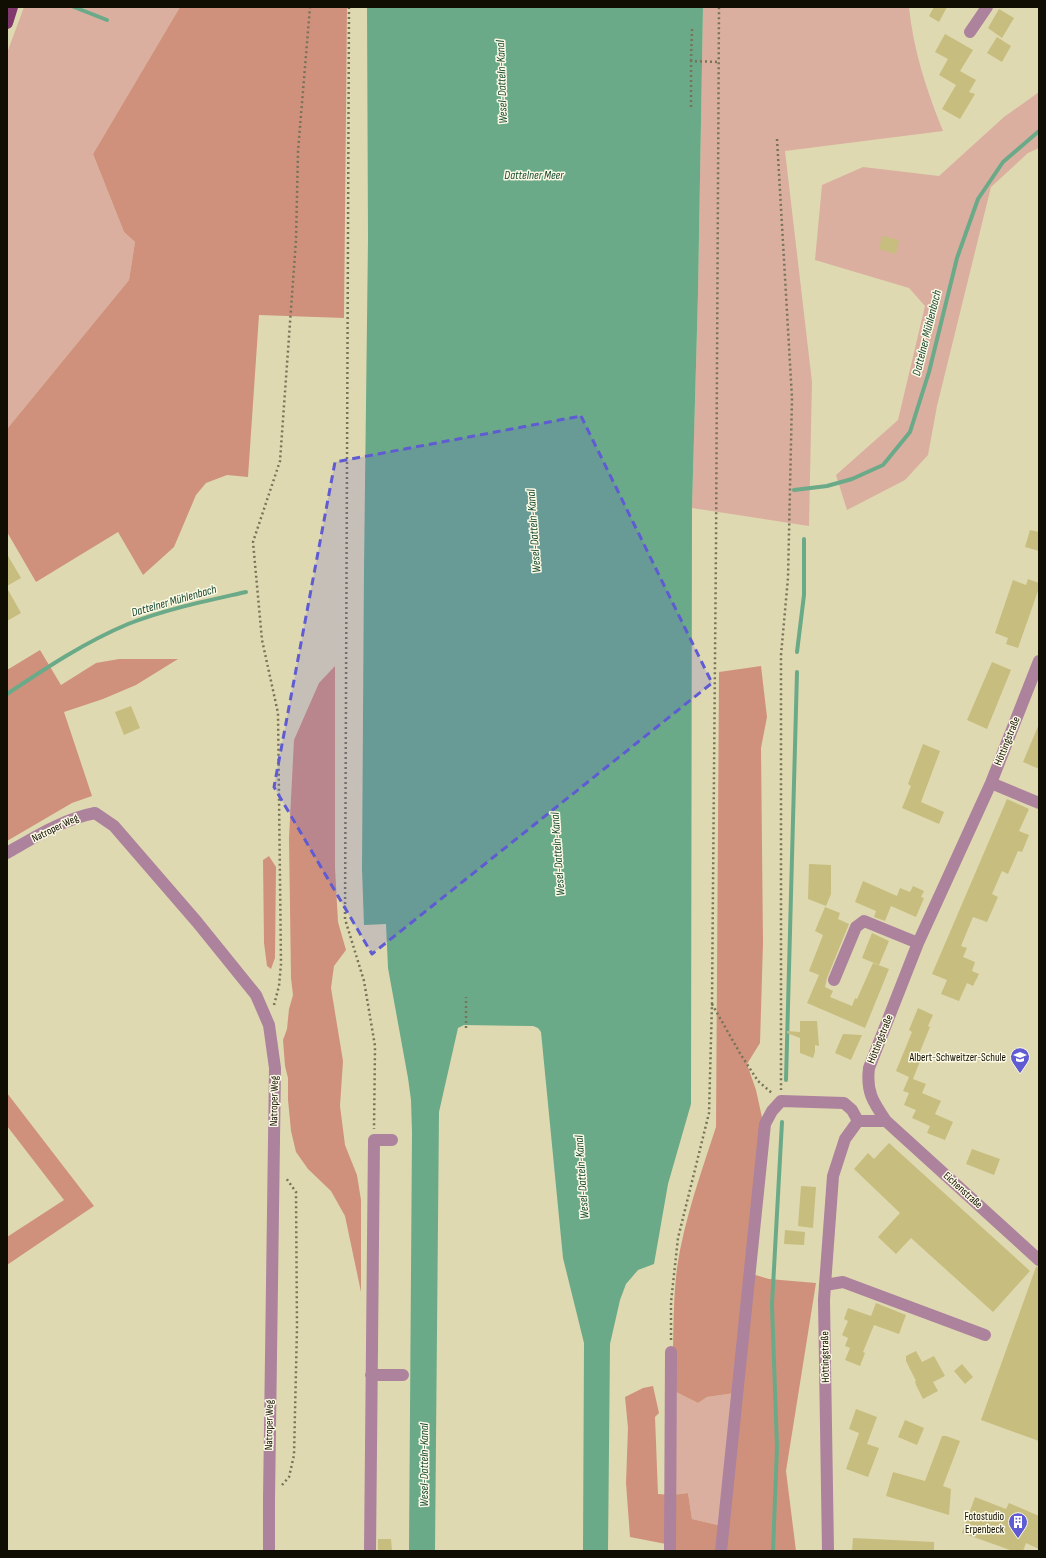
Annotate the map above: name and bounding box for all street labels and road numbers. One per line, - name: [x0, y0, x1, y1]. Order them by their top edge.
- street label: Höttingstraße: [991, 715, 1023, 767]
- street label: Natroper Weg: [29, 811, 81, 845]
- street label: Höttingstraße: [864, 1013, 896, 1065]
- street label: Natroper Weg: [267, 1075, 281, 1126]
- street label: Eichenstraße: [941, 1169, 985, 1211]
- street label: Höttingstraße: [818, 1331, 832, 1383]
- street label: Natroper Weg: [262, 1399, 276, 1450]

